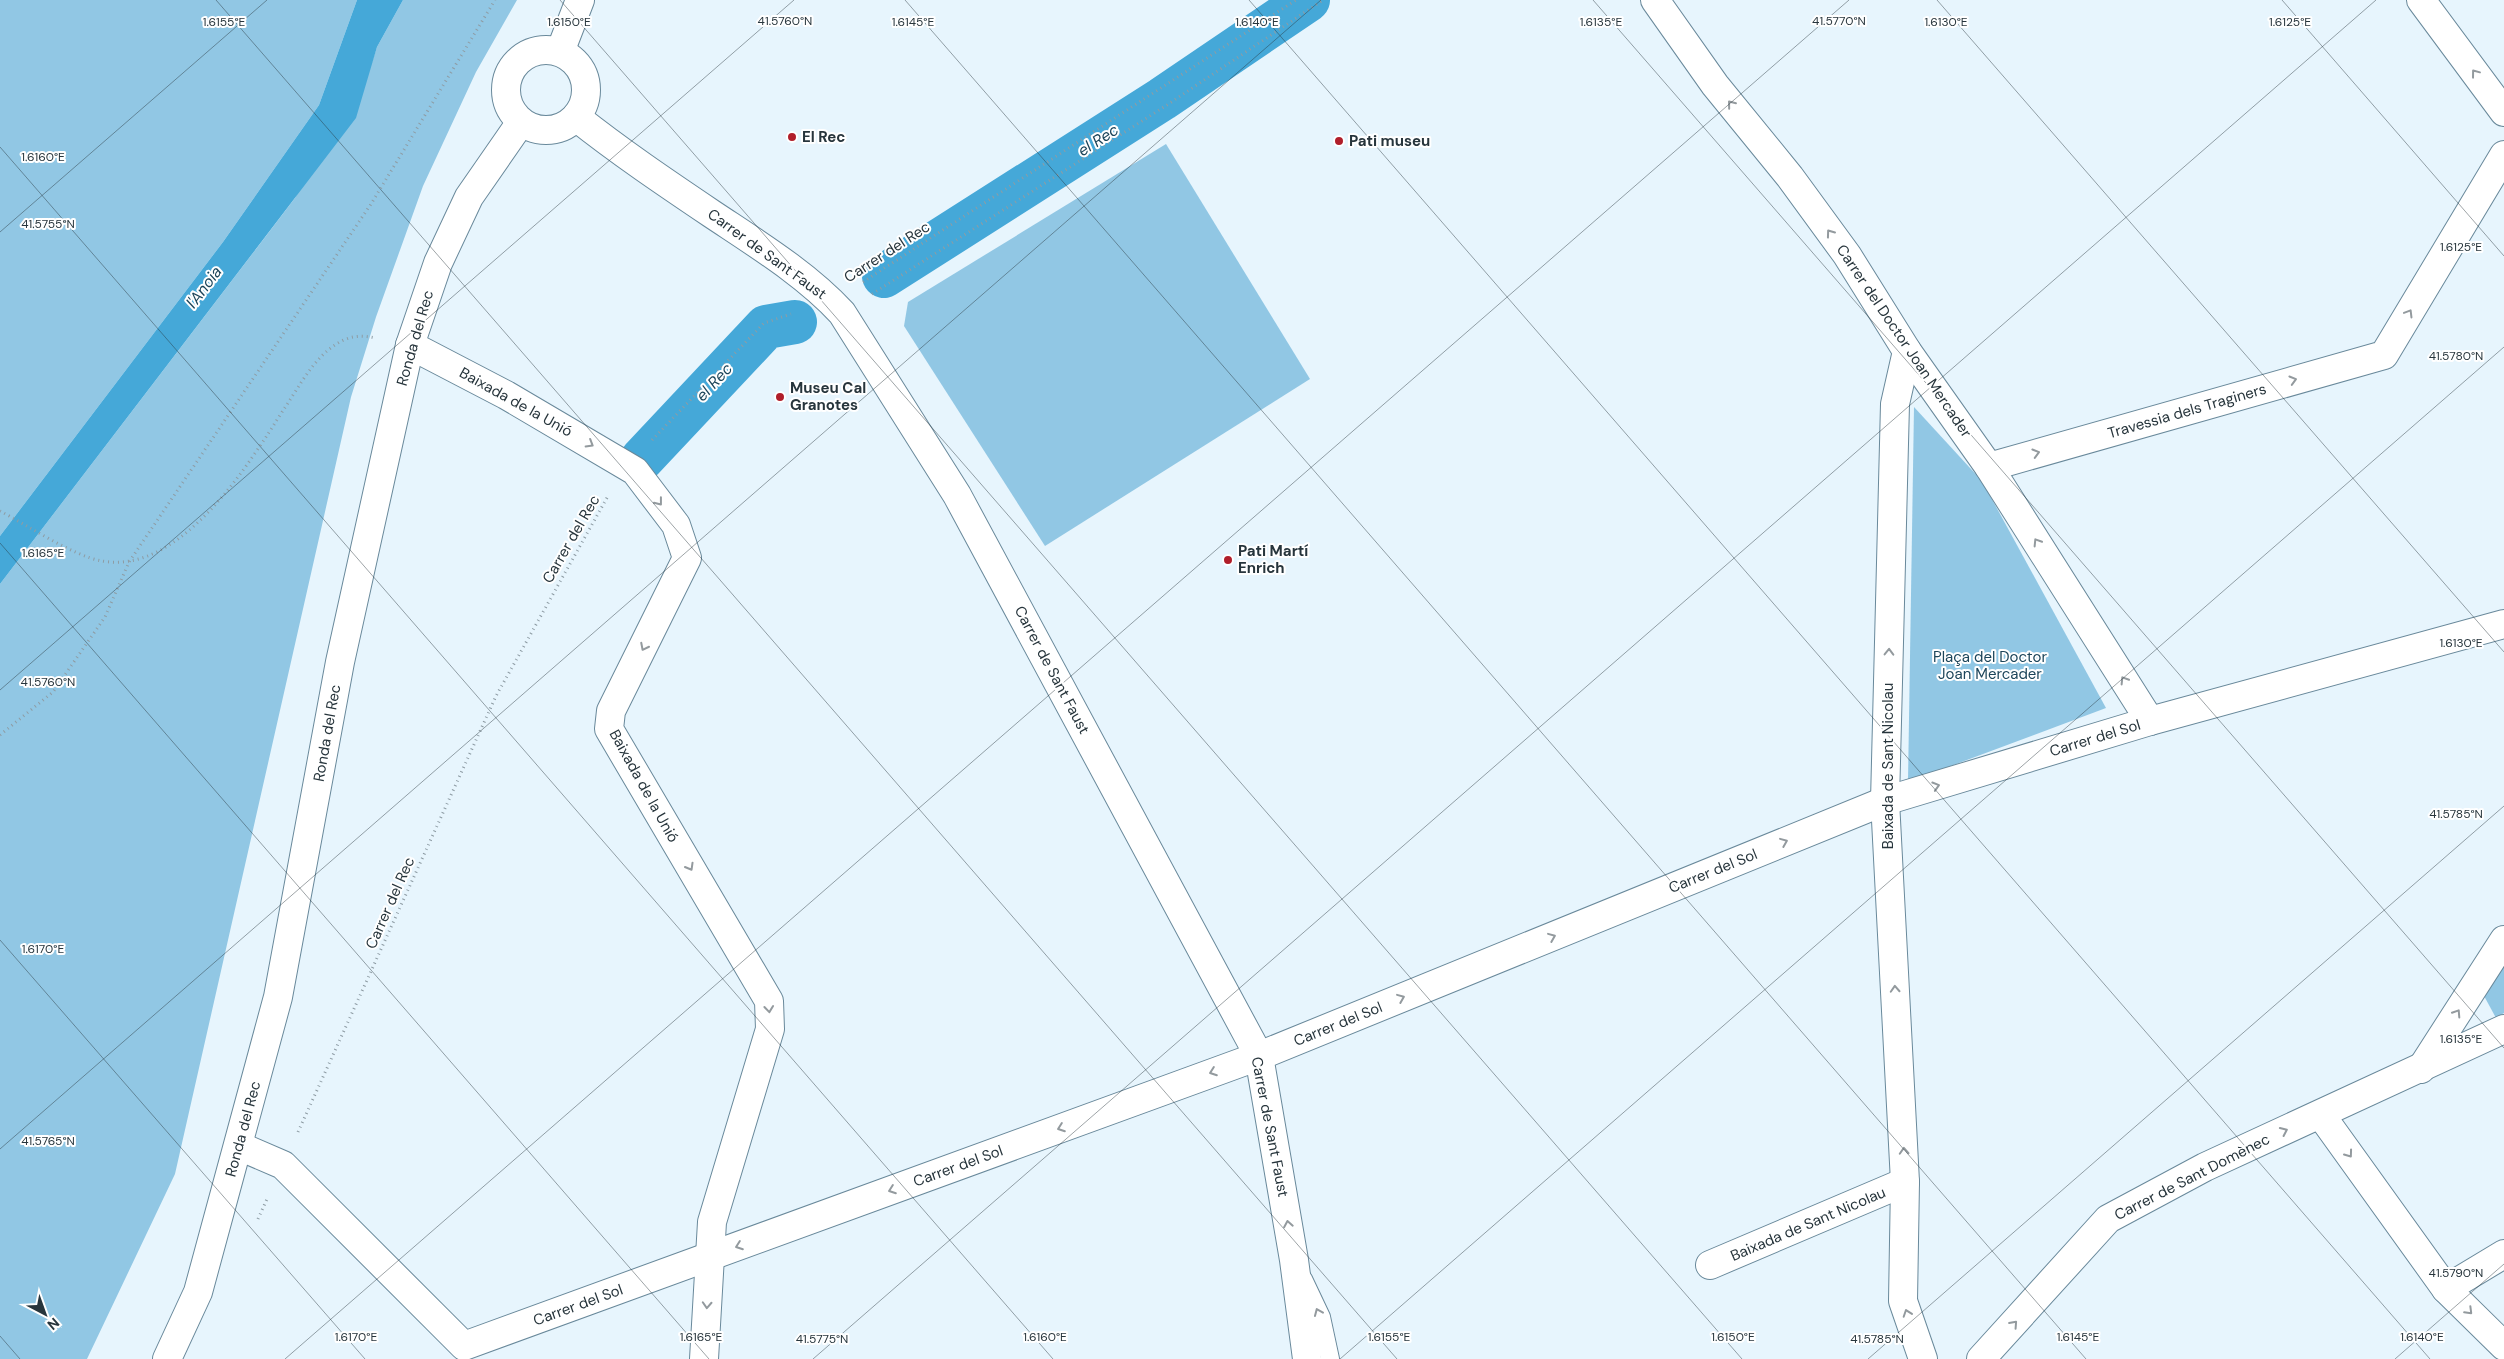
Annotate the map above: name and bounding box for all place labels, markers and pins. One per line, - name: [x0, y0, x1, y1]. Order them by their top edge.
- place label: El Rec: [802, 127, 845, 147]
- marker: El Rec: [786, 131, 798, 143]
- place label: Pati museu: [1349, 131, 1430, 151]
- marker: Pati museu: [1333, 135, 1345, 147]
- place label: Museu Cal Granotes: [790, 378, 866, 415]
- marker: Museu Cal Granotes: [774, 391, 786, 403]
- place label: Pati Martí Enrich: [1238, 541, 1308, 578]
- marker: Pati Martí Enrich: [1222, 554, 1234, 566]

